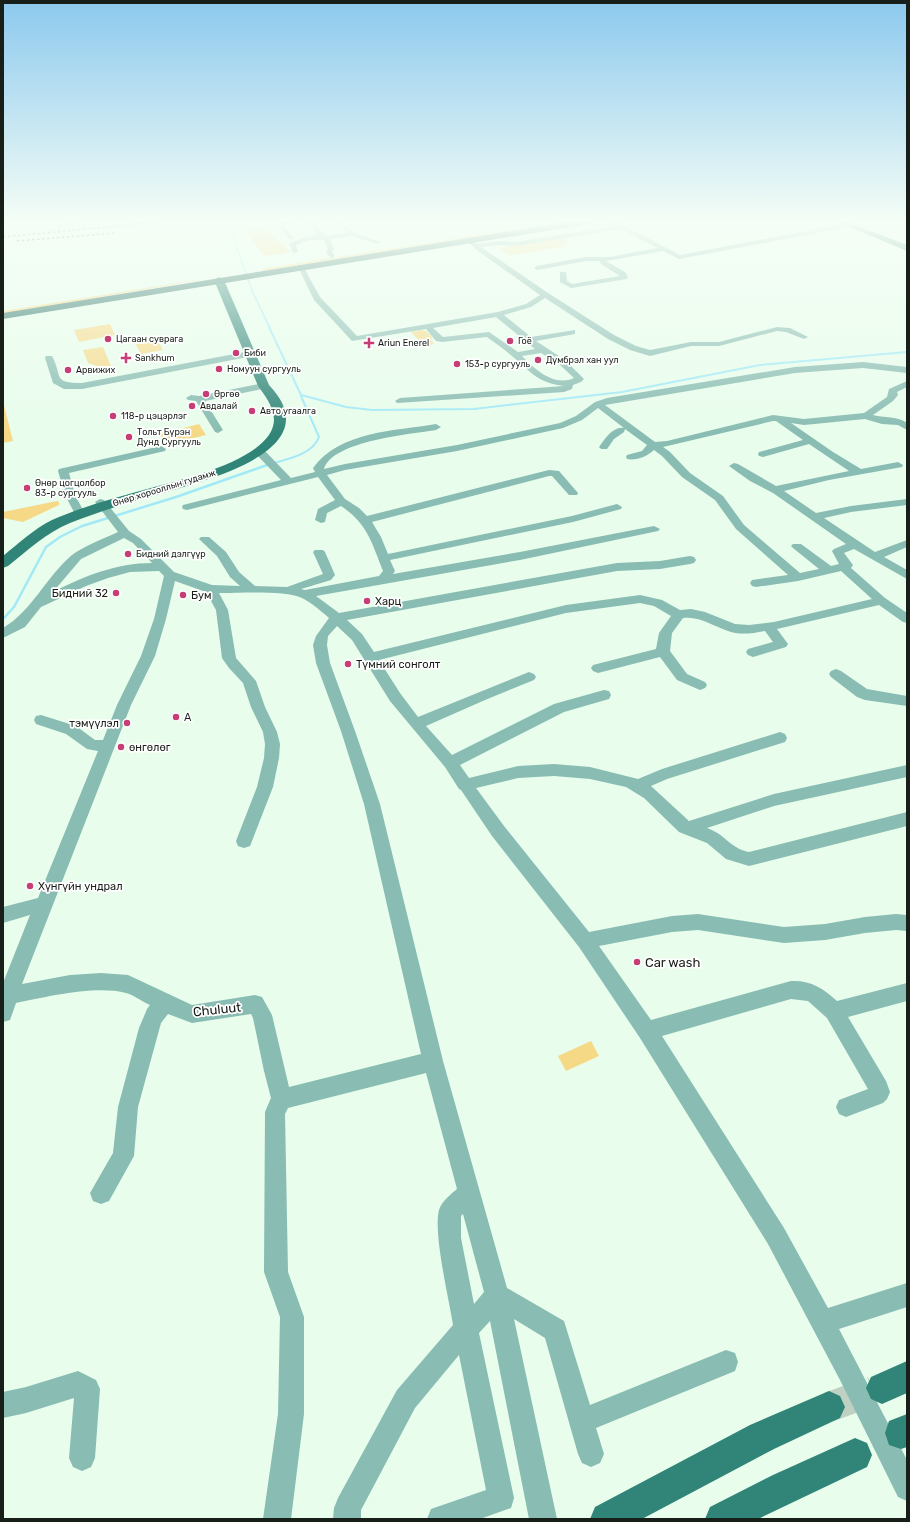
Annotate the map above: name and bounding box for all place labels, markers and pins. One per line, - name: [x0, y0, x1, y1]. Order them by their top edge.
- marker: Цагаан суврага: [103, 334, 113, 344]
- place label: Цагаан суврага: [116, 334, 183, 344]
- marker: Гоё: [505, 336, 515, 346]
- place label: Гоё: [518, 336, 532, 346]
- marker: Ariun Enerel: [363, 337, 375, 349]
- place label: Ariun Enerel: [378, 338, 429, 348]
- marker: Биби: [231, 348, 241, 358]
- place label: Биби: [244, 348, 266, 358]
- marker: Sankhum: [120, 352, 132, 364]
- place label: Sankhum: [135, 353, 175, 363]
- marker: Дүмбрэл хан уул: [533, 355, 543, 365]
- place label: Дүмбрэл хан уул: [546, 355, 619, 365]
- marker: 153-р сургууль: [452, 359, 462, 369]
- place label: 153-р сургууль: [465, 359, 530, 369]
- marker: Номуун сургууль: [214, 364, 224, 374]
- place label: Номуун сургууль: [227, 364, 301, 374]
- marker: Арвижих: [63, 365, 73, 375]
- place label: Арвижих: [76, 365, 116, 375]
- marker: Өргөө: [201, 389, 211, 399]
- place label: Өргөө: [214, 389, 240, 399]
- marker: Авдалай: [187, 401, 197, 411]
- place label: Авдалай: [200, 401, 237, 411]
- marker: Авто угаалга: [247, 406, 257, 416]
- place label: Авто угаалга: [260, 406, 316, 416]
- marker: 118-р цэцэрлэг: [108, 411, 118, 421]
- place label: 118-р цэцэрлэг: [121, 411, 187, 421]
- place label: Тольт Бүрэн Дунд Сургууль: [137, 427, 201, 447]
- marker: Тольт Бүрэн Дунд Сургууль: [124, 432, 134, 442]
- place label: Өнөр цогцолбор 83-р сургууль: [35, 478, 106, 498]
- marker: Өнөр цогцолбор 83-р сургууль: [22, 483, 32, 493]
- marker: Бидний дэлгүүр: [123, 549, 133, 559]
- place label: Бидний дэлгүүр: [136, 549, 206, 559]
- place label: Бидний 32: [52, 587, 108, 600]
- marker: Бидний 32: [111, 588, 121, 598]
- place label: Бум: [191, 589, 212, 602]
- marker: Бум: [178, 590, 188, 600]
- place label: Харц: [375, 595, 402, 608]
- marker: Харц: [362, 596, 372, 606]
- place label: Түмний сонголт: [356, 658, 441, 671]
- marker: Түмний сонголт: [343, 659, 353, 669]
- place label: A: [184, 711, 192, 724]
- marker: A: [171, 712, 181, 722]
- place label: тэмүүлэл: [69, 717, 119, 730]
- marker: тэмүүлэл: [122, 718, 132, 728]
- place label: өнгөлөг: [129, 741, 171, 754]
- marker: өнгөлөг: [116, 742, 126, 752]
- place label: Хүнгүйн ундрал: [38, 880, 123, 893]
- marker: Хүнгүйн ундрал: [25, 881, 35, 891]
- place label: Car wash: [645, 955, 700, 970]
- marker: Car wash: [632, 957, 642, 967]

